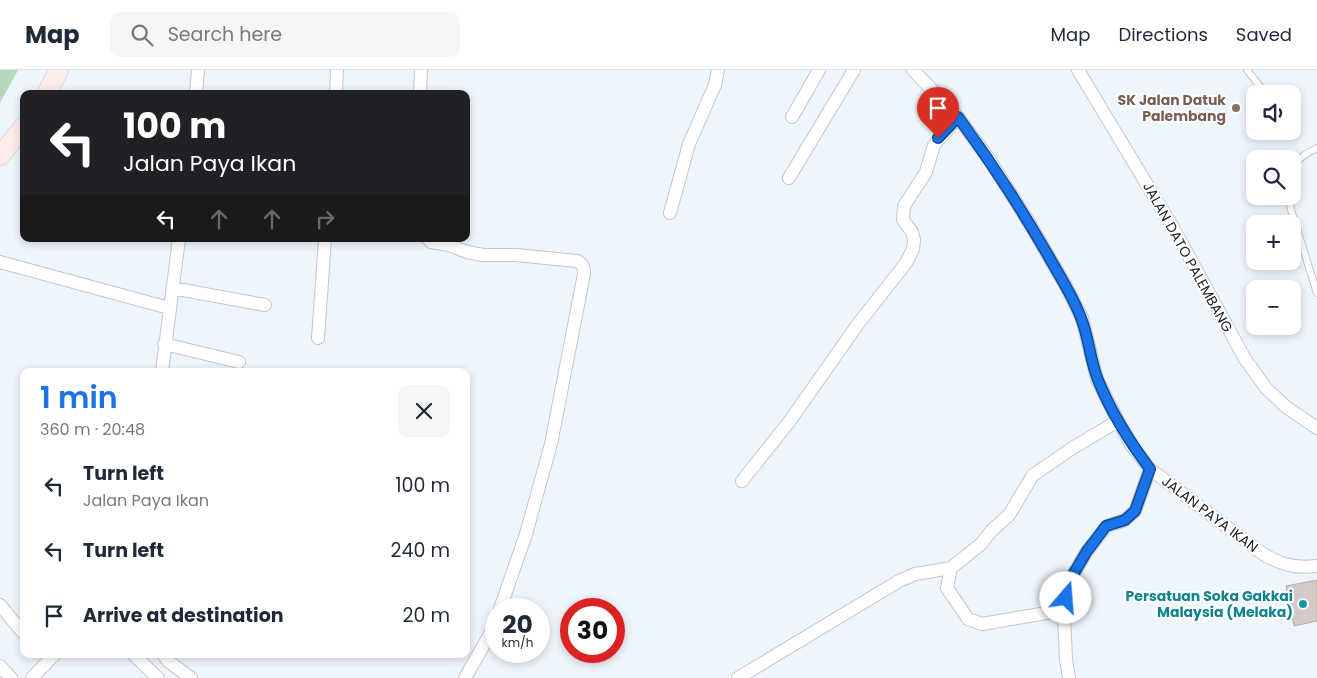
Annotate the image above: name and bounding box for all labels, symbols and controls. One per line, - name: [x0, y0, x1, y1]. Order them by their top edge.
- search box: [110, 12, 460, 57]
- text: Map: [25, 18, 80, 51]
- icon: search: [128, 21, 156, 49]
- text: Search here: [168, 21, 282, 48]
- text: Map: [1051, 22, 1090, 47]
- text: Directions: [1118, 22, 1208, 47]
- text: Saved: [1236, 22, 1292, 47]
- map controls: [1246, 85, 1301, 335]
- button: sound: [1246, 85, 1301, 140]
- pin: [917, 87, 959, 138]
- place label: SK Jalan Datuk Palembang: [1118, 90, 1226, 126]
- icon: arrive: [924, 94, 952, 122]
- text: 100 m: [123, 101, 226, 150]
- marker: SK Jalan Datuk Palembang: [1230, 102, 1242, 114]
- icon: left: [40, 110, 105, 175]
- text: Jalan Paya Ikan: [123, 148, 296, 179]
- button: search: [1246, 150, 1301, 205]
- street label: JALAN DATO PALEMBANG: [1138, 178, 1238, 336]
- icon: left: [152, 205, 180, 233]
- icon: ahead: [205, 205, 233, 233]
- icon: ahead: [258, 205, 286, 233]
- icon: right: [311, 205, 339, 233]
- button: +: [1246, 215, 1301, 270]
- button: −: [1246, 280, 1301, 335]
- text: 1 min: [40, 376, 118, 419]
- button: close: [398, 385, 450, 437]
- text: 360 m · 20:48: [40, 418, 145, 441]
- text: Turn left: [83, 460, 164, 487]
- street label: JALAN PAYA IKAN: [1158, 471, 1262, 557]
- icon: left: [40, 472, 68, 500]
- text: 100 m: [395, 472, 450, 499]
- text: Jalan Paya Ikan: [83, 489, 209, 512]
- icon: left: [40, 537, 68, 565]
- text: Turn left: [83, 537, 164, 564]
- text: 240 m: [391, 537, 450, 564]
- position arrow: [1039, 571, 1091, 623]
- place label: Persatuan Soka Gakkai Malaysia (Melaka): [1126, 586, 1293, 622]
- speed limit sign: 30: [560, 598, 625, 663]
- marker: Persatuan Soka Gakkai Malaysia (Melaka): [1297, 598, 1309, 610]
- icon: arrive: [40, 602, 68, 630]
- text: Arrive at destination: [83, 602, 284, 629]
- text: 20 m: [402, 602, 450, 629]
- text: 20: [502, 607, 533, 642]
- text: km/h: [502, 634, 533, 651]

